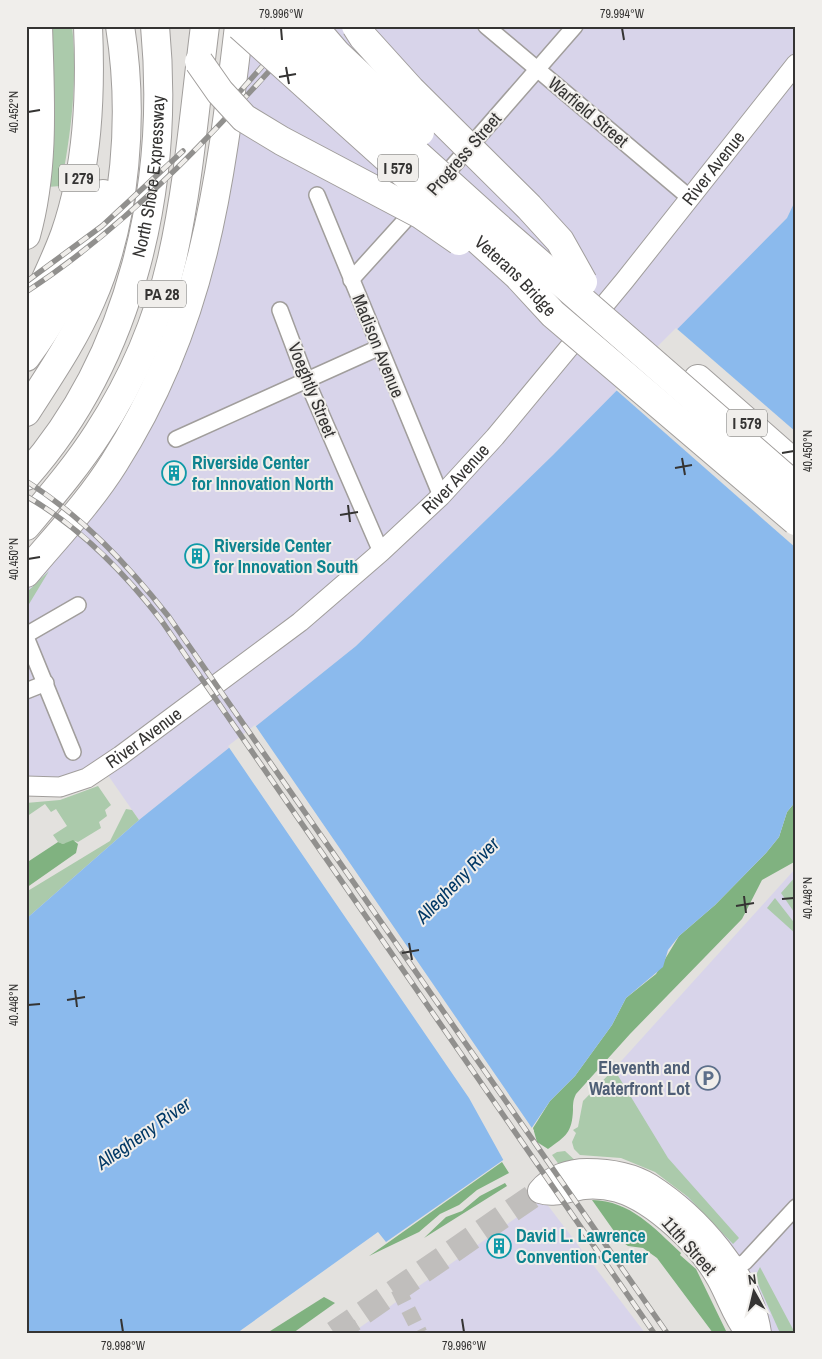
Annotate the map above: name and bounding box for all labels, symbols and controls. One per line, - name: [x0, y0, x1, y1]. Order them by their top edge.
- text: 79.996°W: [259, 6, 304, 22]
- text: 79.994°W: [600, 6, 645, 22]
- street label: Warfield Street: [543, 71, 634, 153]
- text: 40.452°N: [6, 91, 22, 133]
- street label: North Shore Expressway: [126, 95, 170, 260]
- street label: Progress Street: [421, 107, 507, 201]
- street label: River Avenue: [676, 126, 750, 210]
- road number: I 579: [378, 154, 418, 182]
- road number: I 279: [59, 164, 99, 192]
- street label: Veterans Bridge: [469, 230, 562, 322]
- road number: PA 28: [138, 280, 186, 308]
- street label: Madison Avenue: [346, 290, 411, 401]
- street label: Voeghtly Street: [282, 339, 343, 441]
- road number: I 579: [727, 409, 767, 436]
- text: 40.450°N: [800, 430, 816, 472]
- street label: River Avenue: [416, 438, 495, 520]
- place label: Riverside Center for Innovation North: [192, 450, 334, 496]
- building icon: Riverside Center for Innovation North: [161, 460, 187, 486]
- place label: Riverside Center for Innovation South: [214, 533, 358, 579]
- text: 40.450°N: [6, 538, 22, 580]
- building icon: Riverside Center for Innovation South: [184, 543, 210, 569]
- street label: River Avenue: [101, 701, 187, 774]
- water label: Allegheny River: [409, 831, 505, 929]
- text: 40.448°N: [800, 877, 816, 919]
- text: 40.448°N: [6, 984, 22, 1026]
- place label: Eleventh and Waterfront Lot: [589, 1055, 690, 1101]
- parking icon: Eleventh and Waterfront Lot: [695, 1065, 721, 1091]
- water label: Allegheny River: [90, 1090, 196, 1176]
- street label: 11th Street: [656, 1211, 722, 1280]
- place label: David L. Lawrence Convention Center: [516, 1223, 648, 1269]
- building icon: David L. Lawrence Convention Center: [486, 1233, 512, 1259]
- north arrow: [730, 1266, 780, 1316]
- text: N: [747, 1270, 758, 1289]
- text: 79.998°W: [101, 1338, 146, 1354]
- text: 79.996°W: [442, 1338, 487, 1354]

